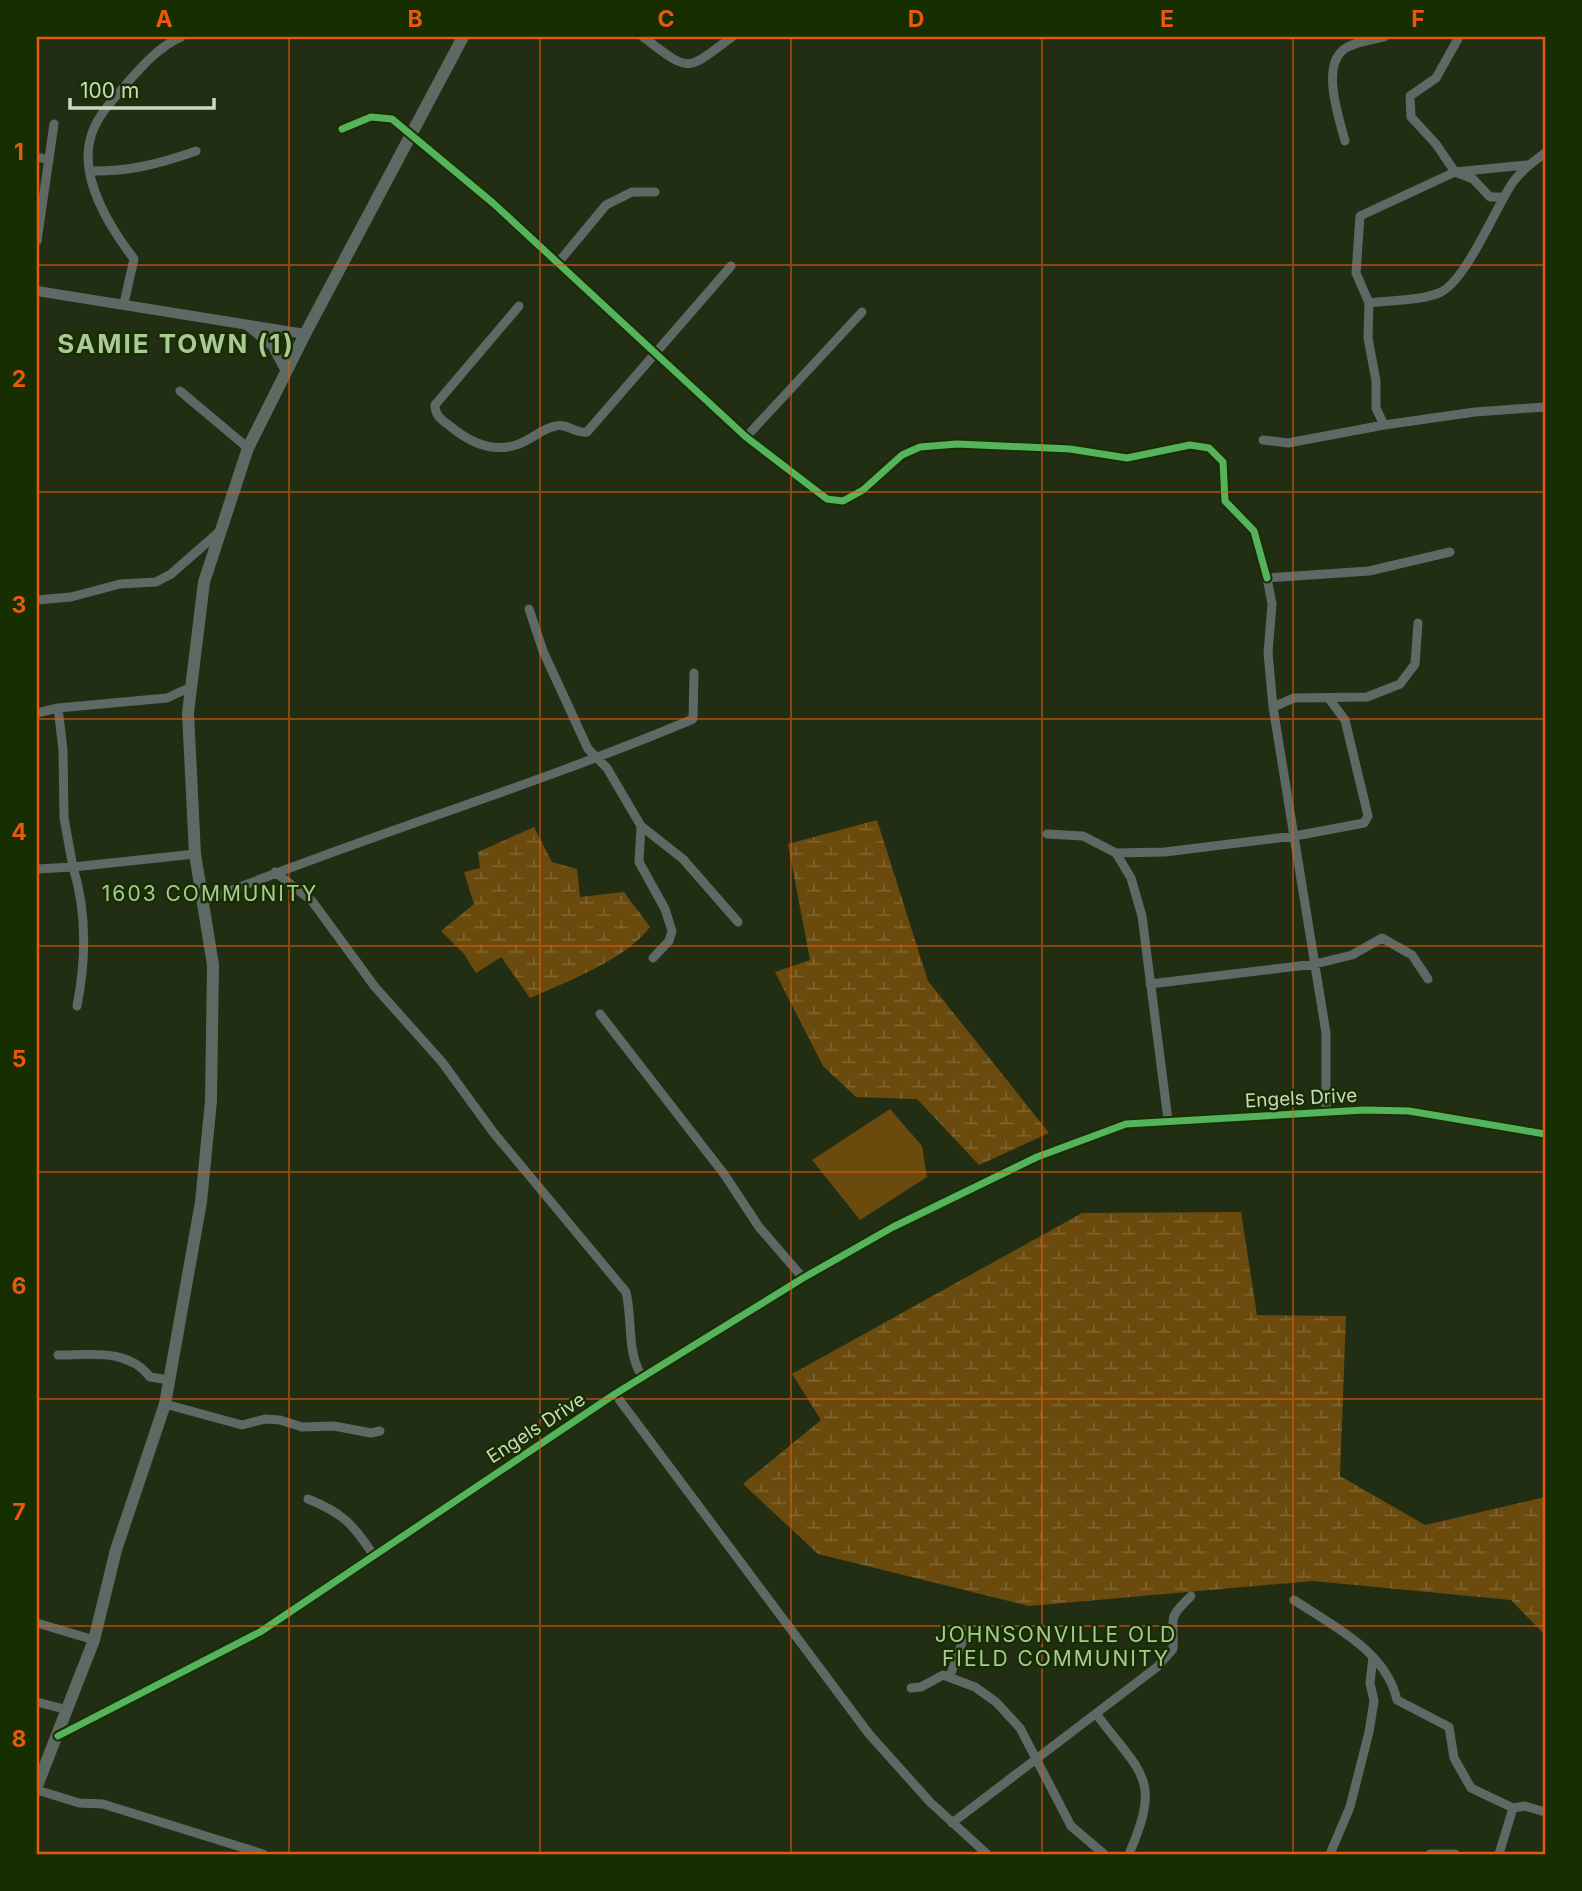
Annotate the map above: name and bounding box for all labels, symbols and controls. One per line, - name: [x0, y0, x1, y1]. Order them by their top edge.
- text: A: [155, 5, 173, 33]
- text: B: [407, 5, 423, 33]
- text: C: [657, 5, 675, 33]
- text: D: [908, 5, 924, 33]
- text: E: [1160, 5, 1174, 33]
- text: F: [1411, 5, 1425, 33]
- scale bar: [70, 66, 214, 110]
- text: 100 m: [80, 78, 139, 103]
- text: 1: [14, 138, 24, 166]
- district label: SAMIE TOWN (1): [57, 328, 295, 359]
- text: 2: [12, 365, 26, 393]
- text: 3: [12, 591, 26, 619]
- text: 4: [11, 818, 27, 846]
- district label: 1603 COMMUNITY: [102, 881, 318, 906]
- text: 5: [12, 1045, 26, 1073]
- street label: Engels Drive: [1244, 1084, 1358, 1112]
- text: 6: [12, 1272, 26, 1300]
- street label: Engels Drive: [483, 1388, 589, 1468]
- text: 7: [12, 1498, 26, 1526]
- district label: JOHNSONVILLE OLD FIELD COMMUNITY: [935, 1622, 1177, 1671]
- text: 8: [12, 1725, 26, 1753]

